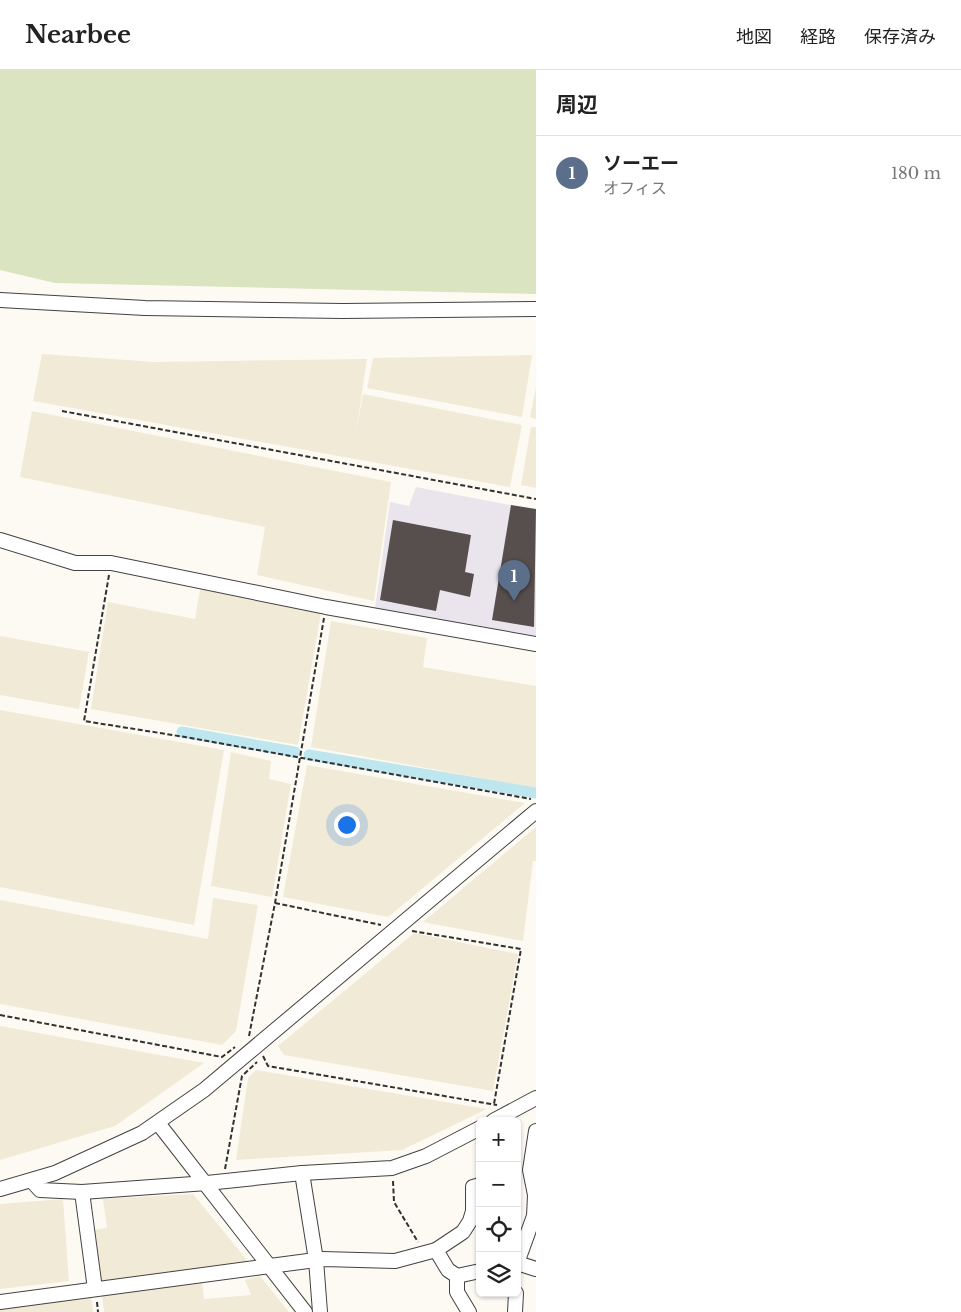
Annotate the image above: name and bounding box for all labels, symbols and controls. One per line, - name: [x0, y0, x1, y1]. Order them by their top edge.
- text: Nearbee: [25, 20, 131, 49]
- text: 地図: [736, 26, 772, 48]
- text: 経路: [800, 26, 836, 48]
- text: 保存済み: [864, 26, 936, 48]
- text: 周辺: [556, 92, 598, 118]
- text: ソーエー: [603, 152, 679, 175]
- text: 1: [569, 163, 575, 183]
- text: 180 m: [891, 163, 941, 183]
- text: オフィス: [603, 178, 667, 198]
- pin: 1: [498, 560, 530, 601]
- your location: [334, 812, 360, 838]
- map controls: [476, 1117, 521, 1297]
- button: +: [476, 1117, 521, 1162]
- button: −: [476, 1162, 521, 1207]
- button: locate: [476, 1207, 521, 1252]
- button: layers: [476, 1252, 521, 1297]

